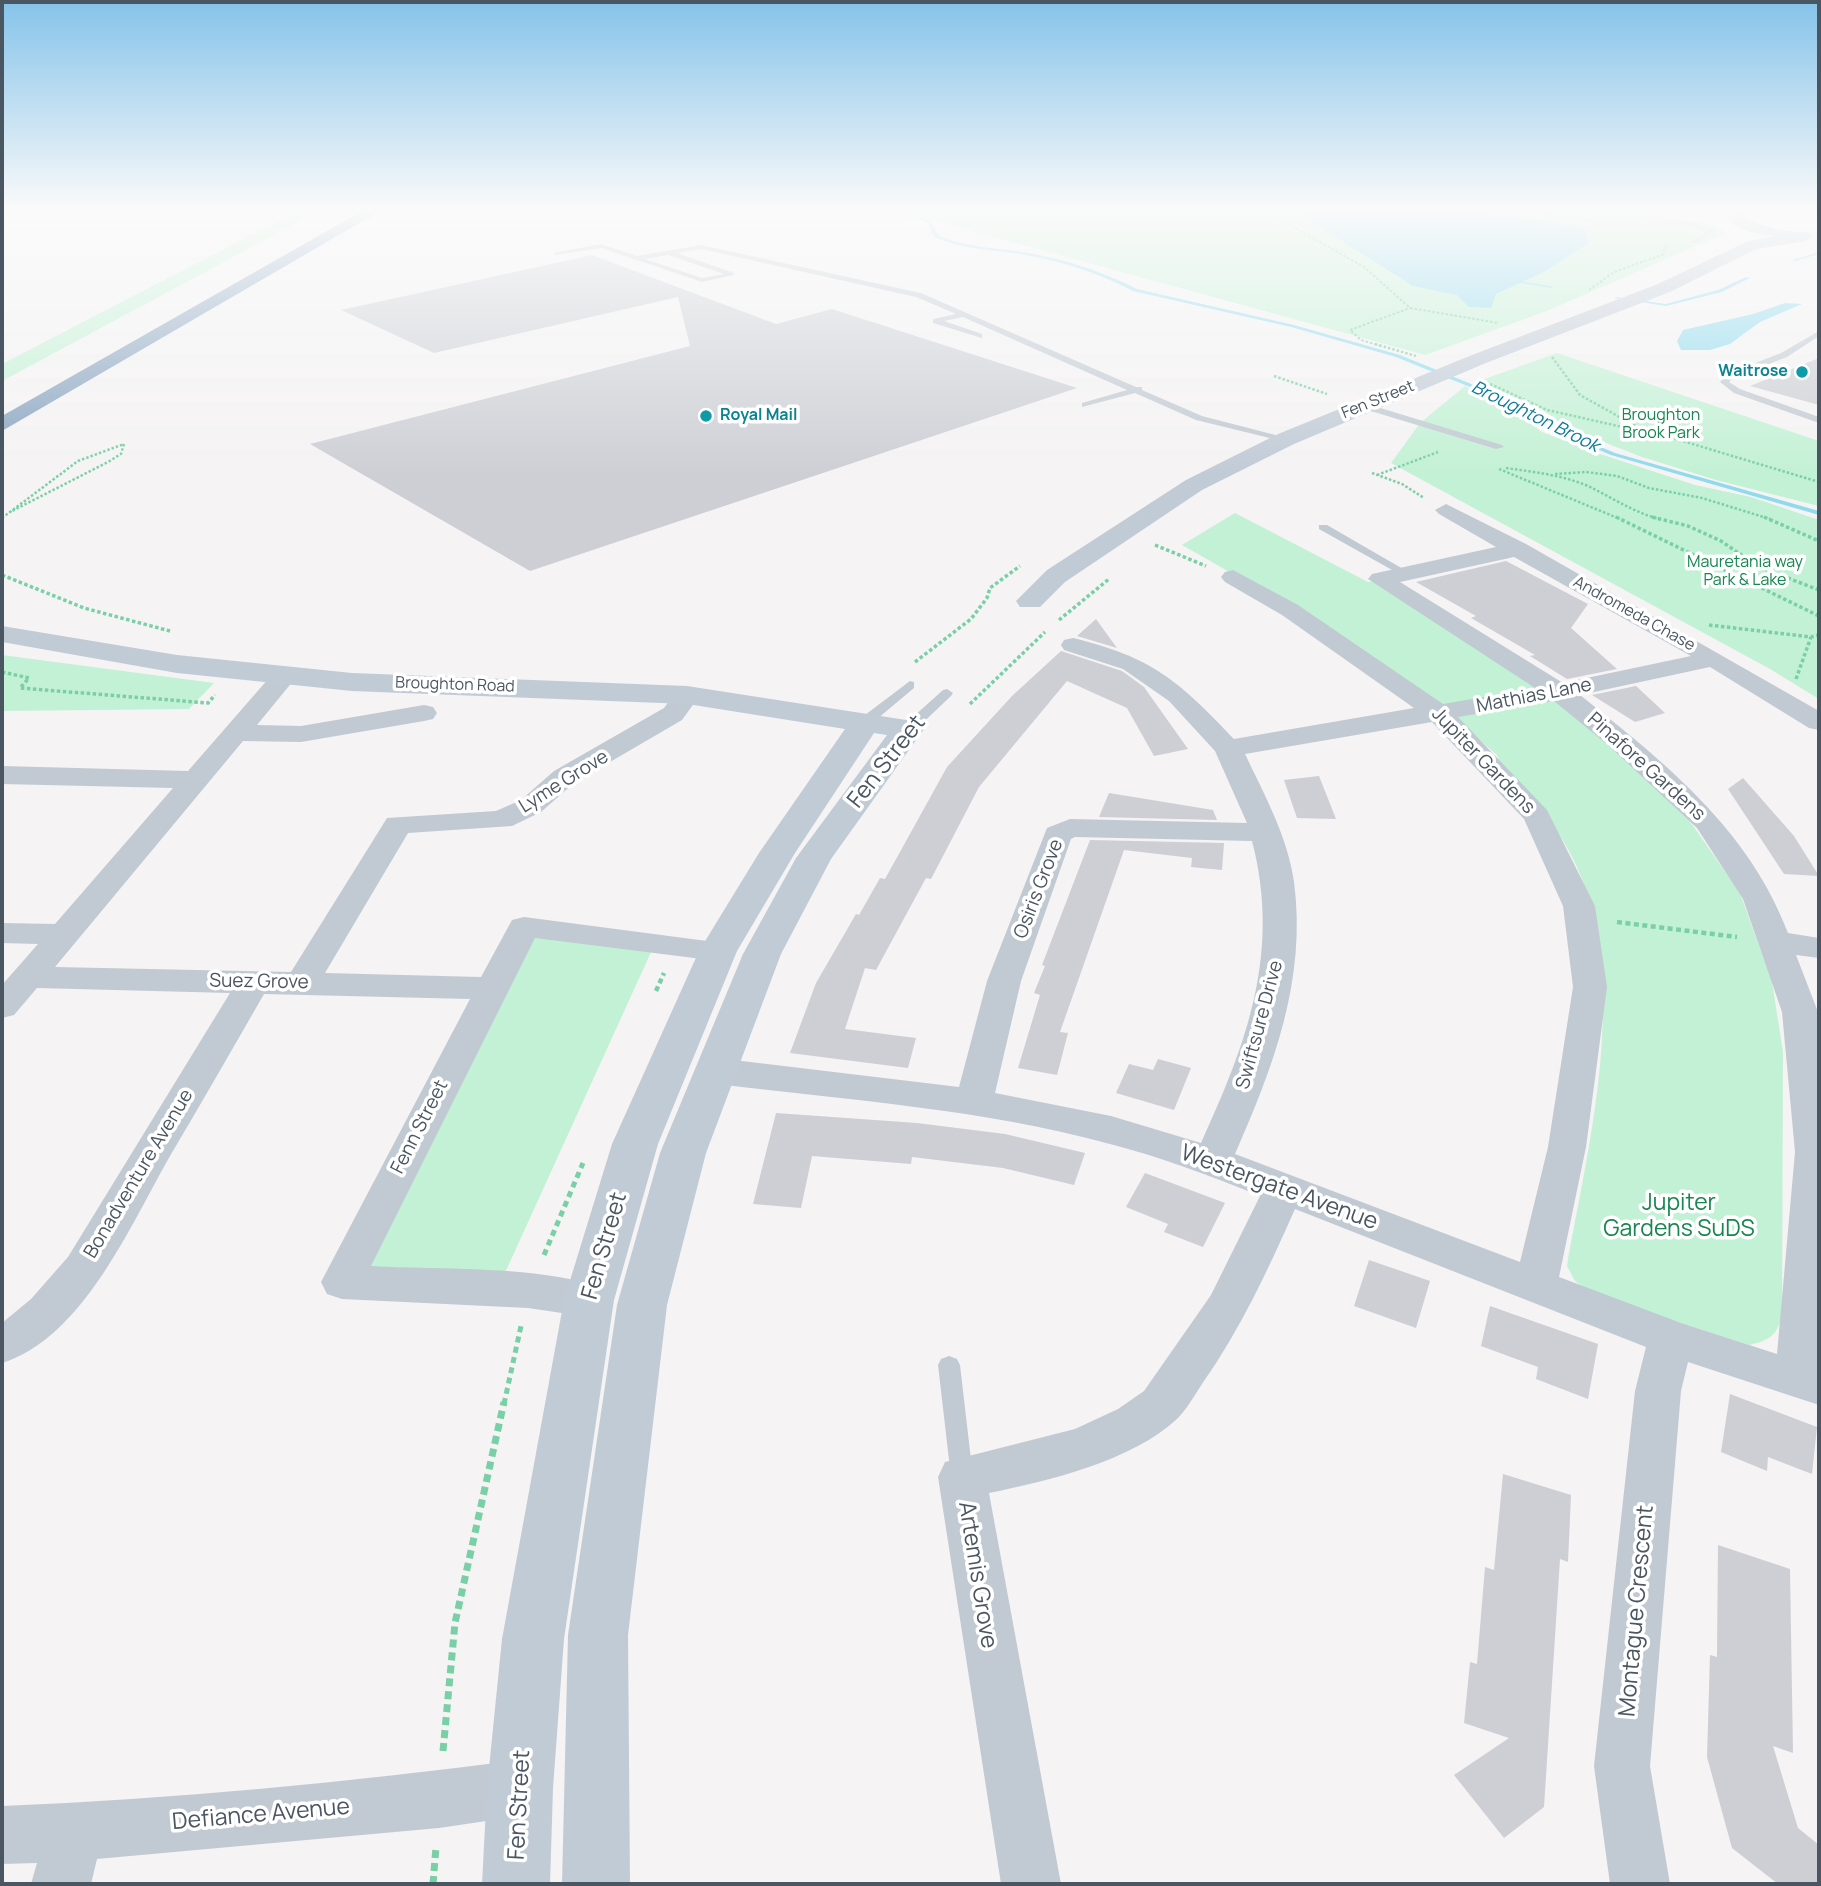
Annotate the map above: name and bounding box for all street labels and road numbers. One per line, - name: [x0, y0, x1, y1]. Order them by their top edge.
- street label: Fen Street: [1339, 377, 1417, 423]
- street label: Andromeda Chase: [1570, 573, 1698, 655]
- street label: Broughton Road: [395, 673, 515, 697]
- street label: Mathias Lane: [1475, 674, 1593, 718]
- street label: Jupiter Gardens: [1427, 703, 1539, 819]
- street label: Pinafore Gardens: [1582, 708, 1710, 826]
- street label: Fen Street: [842, 710, 932, 814]
- street label: Lyme Grove: [515, 746, 613, 818]
- street label: Osiris Grove: [1010, 836, 1068, 942]
- street label: Swiftsure Drive: [1232, 958, 1288, 1092]
- street label: Suez Grove: [209, 970, 309, 994]
- street label: Fenn Street: [387, 1076, 453, 1178]
- street label: Bonadventure Avenue: [80, 1085, 198, 1263]
- street label: Westergate Avenue: [1177, 1140, 1381, 1236]
- street label: Fen Street: [577, 1189, 633, 1303]
- street label: Artemis Grove: [952, 1500, 1002, 1650]
- street label: Montague Crescent: [1614, 1504, 1660, 1718]
- street label: Fen Street: [503, 1749, 537, 1861]
- street label: Defiance Avenue: [171, 1793, 351, 1837]

